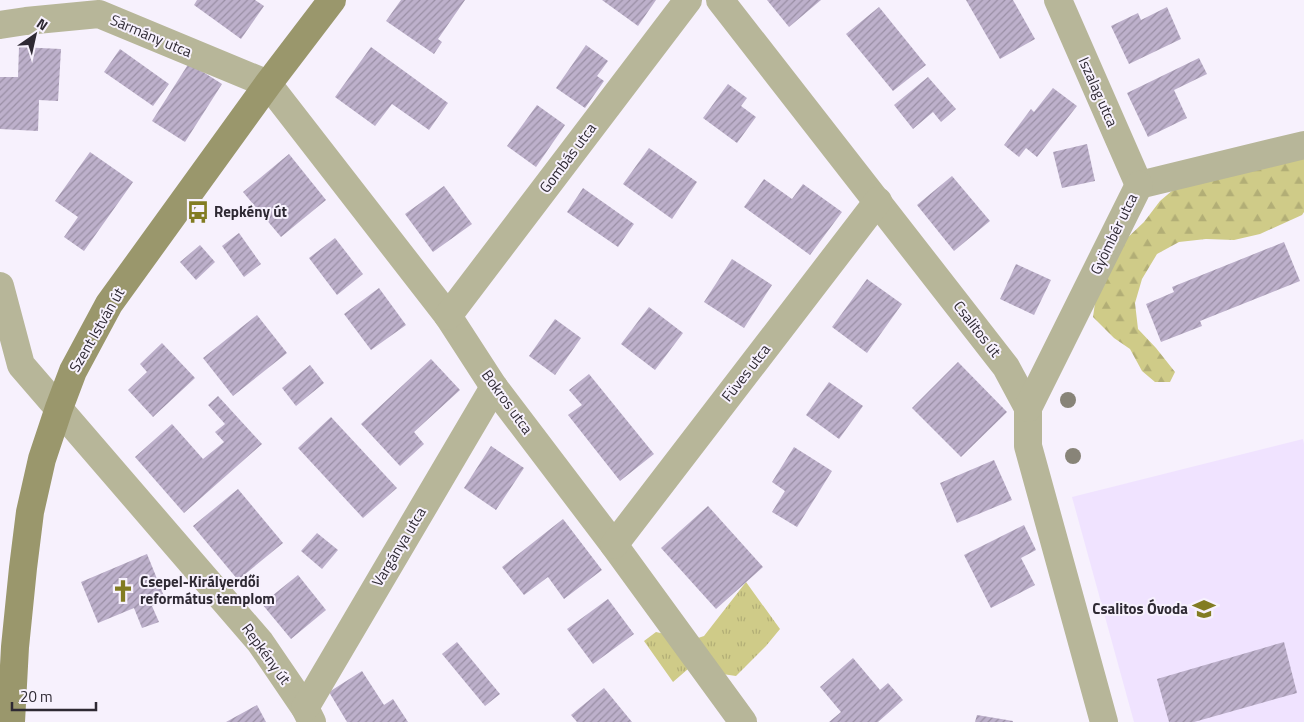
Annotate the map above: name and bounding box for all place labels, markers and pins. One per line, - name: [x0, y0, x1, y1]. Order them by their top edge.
- bus stop icon: Repkény út: [185, 199, 211, 225]
- place label: Repkény út: [214, 200, 288, 223]
- place label: Csepel-Királyerdői református templom: [140, 570, 275, 610]
- church icon: Csepel-Királyerdői református templom: [110, 578, 136, 604]
- school or university icon: Csalitos Óvoda: [1191, 596, 1217, 622]
- place label: Csalitos Óvoda: [1092, 597, 1188, 620]

